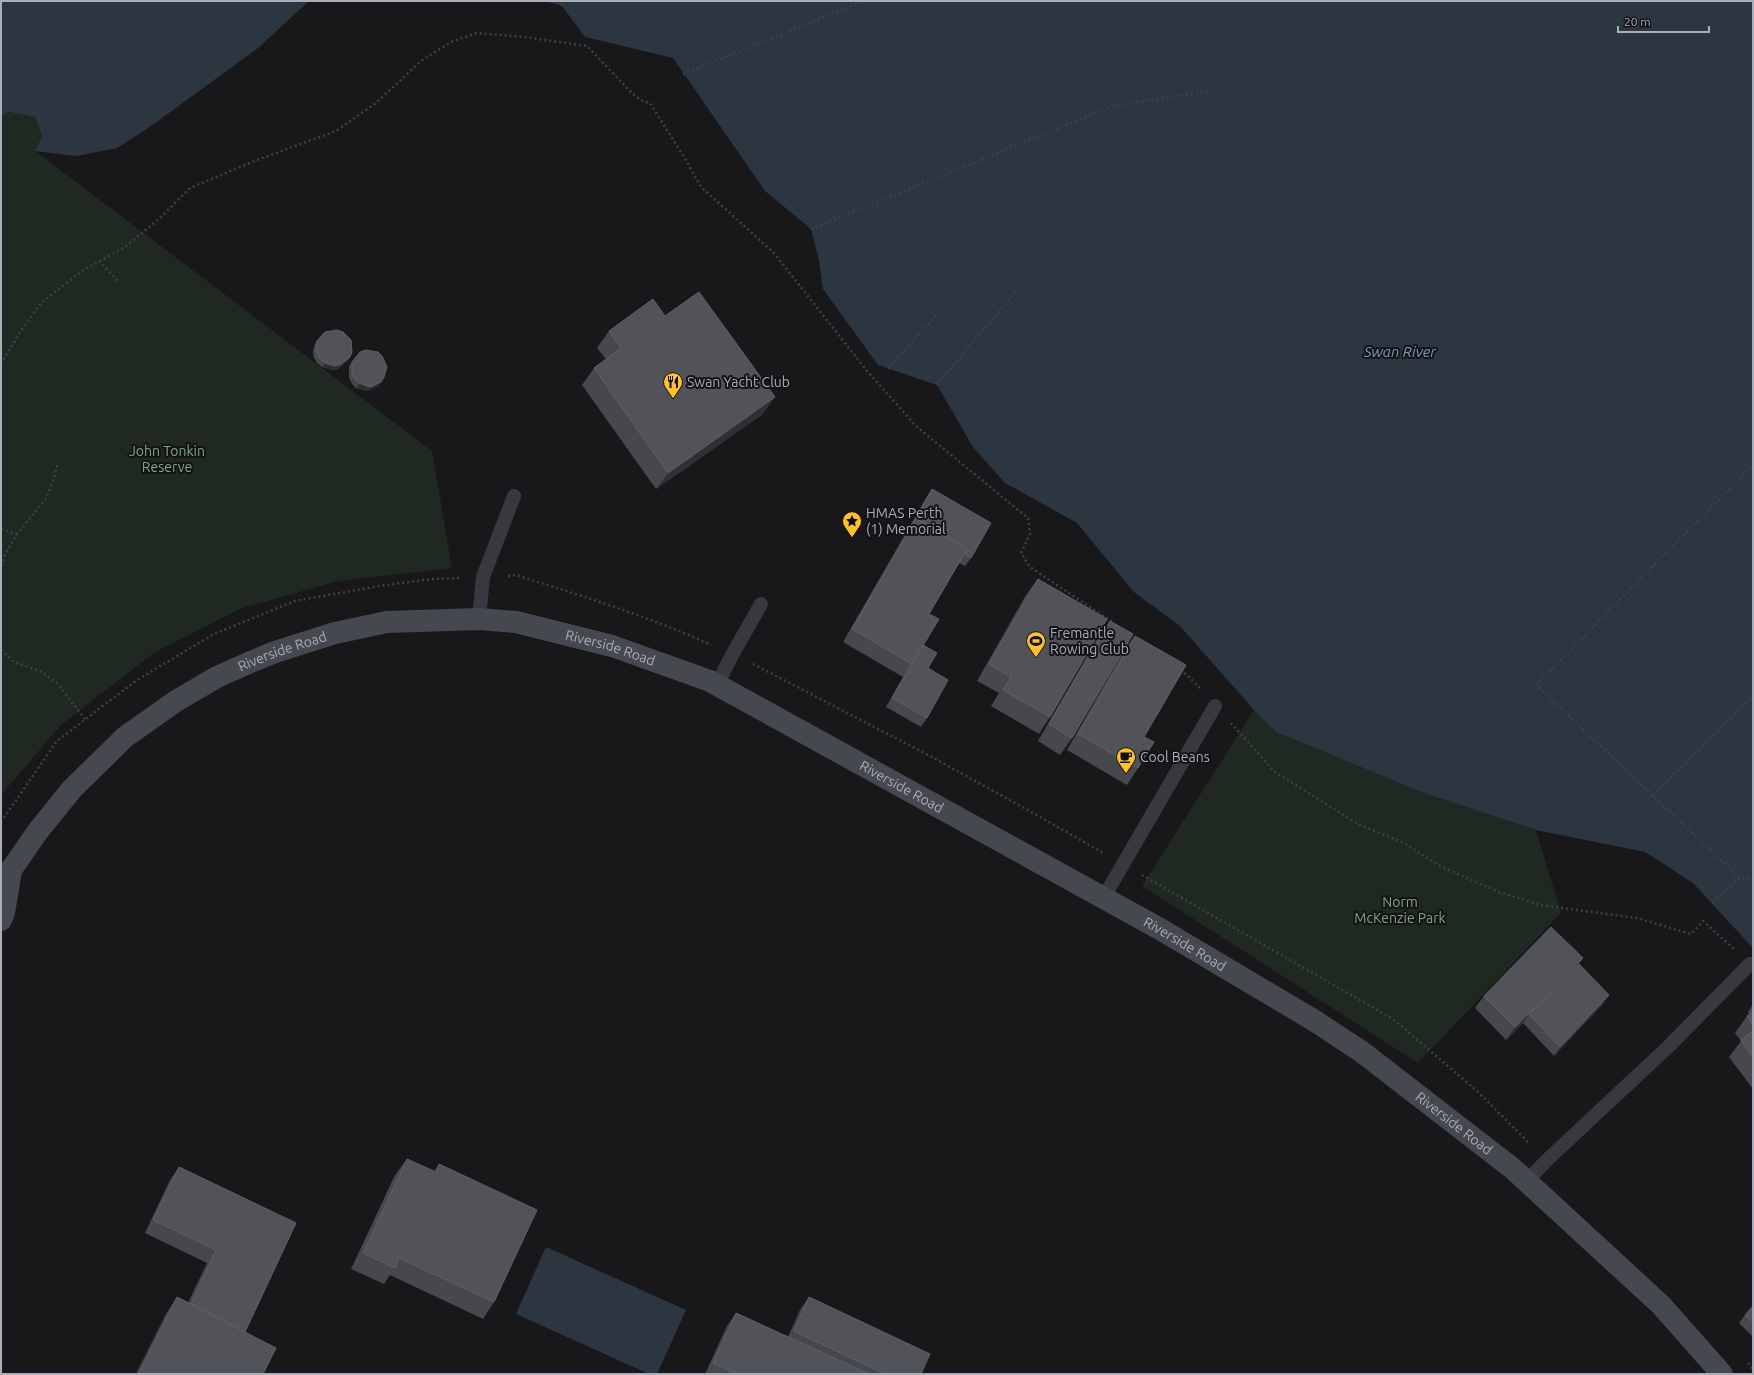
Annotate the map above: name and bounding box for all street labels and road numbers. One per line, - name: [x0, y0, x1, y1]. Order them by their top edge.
- street label: Riverside Road: [564, 627, 657, 669]
- street label: Riverside Road: [235, 628, 328, 675]
- street label: Riverside Road: [857, 757, 946, 816]
- street label: Riverside Road: [1141, 914, 1229, 974]
- street label: Riverside Road: [1412, 1088, 1496, 1158]

